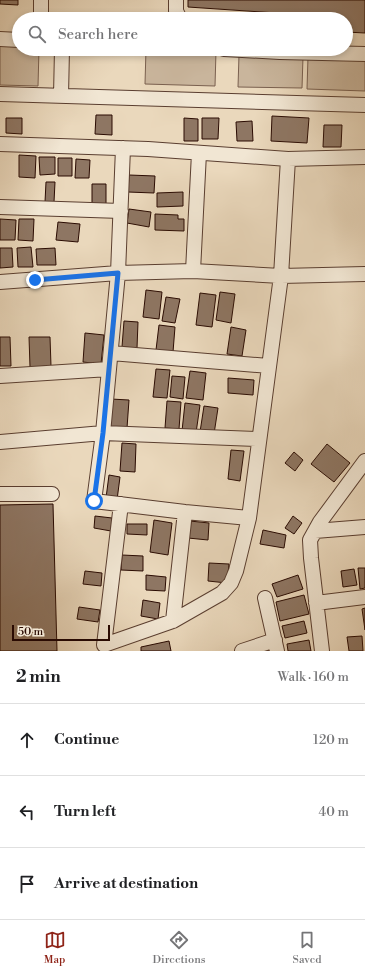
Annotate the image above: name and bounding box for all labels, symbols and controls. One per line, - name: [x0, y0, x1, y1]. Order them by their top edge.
- search box: [12, 12, 353, 56]
- icon: search: [26, 23, 48, 45]
- text: Search here: [58, 25, 138, 44]
- route end: [26, 271, 44, 289]
- route start: [85, 492, 103, 510]
- scale bar: [12, 623, 110, 642]
- text: 50 m: [18, 625, 43, 639]
- text: 2 min: [16, 666, 61, 688]
- text: Walk · 160 m: [278, 669, 349, 685]
- icon: ahead: [16, 729, 38, 751]
- text: Continue: [54, 730, 119, 749]
- text: 120 m: [313, 732, 349, 748]
- icon: left: [16, 801, 38, 823]
- text: Turn left: [54, 802, 116, 821]
- text: 40 m: [319, 804, 349, 820]
- icon: arrive: [16, 873, 38, 895]
- text: Arrive at destination: [54, 874, 198, 893]
- tab: Map: [44, 929, 66, 967]
- tab: Directions: [153, 929, 206, 967]
- tab: Saved: [293, 929, 321, 967]

